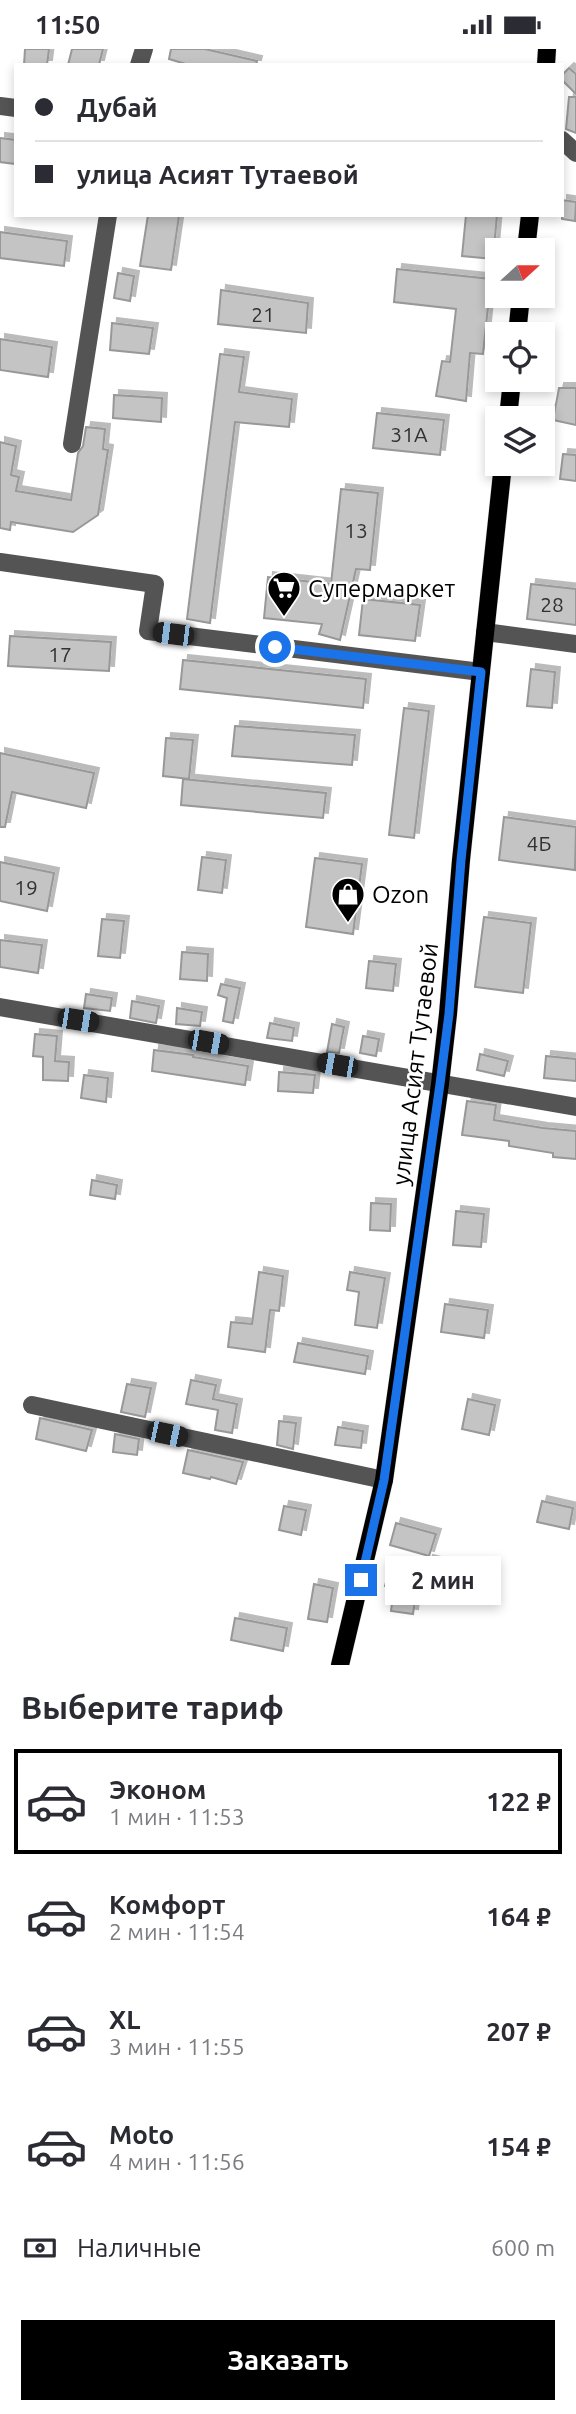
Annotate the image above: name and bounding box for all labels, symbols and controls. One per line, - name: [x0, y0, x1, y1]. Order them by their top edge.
- text: 11:50: [35, 10, 100, 39]
- text: Дубай: [77, 93, 158, 122]
- text: улица Асият Тутаевой: [77, 160, 359, 189]
- north arrow: [485, 238, 555, 308]
- map controls: [485, 238, 555, 476]
- house number: 21: [251, 302, 275, 326]
- button: locate: [485, 322, 555, 392]
- button: layers: [485, 406, 555, 476]
- house number: 31А: [390, 422, 428, 446]
- house number: 13: [344, 518, 368, 542]
- supermarket icon: Супермаркет: [265, 569, 303, 618]
- place label: Супермаркет: [308, 575, 455, 602]
- house number: 28: [540, 592, 564, 616]
- car: [151, 621, 196, 647]
- route start: [259, 631, 291, 663]
- house number: 17: [48, 642, 72, 666]
- house number: 4Б: [527, 831, 551, 855]
- house number: 19: [14, 875, 38, 899]
- shop icon: Ozon: [329, 875, 367, 924]
- place label: Ozon: [372, 881, 429, 908]
- street label: улица Асият Тутаевой: [387, 941, 443, 1187]
- car: [56, 1006, 101, 1034]
- car: [186, 1028, 231, 1056]
- car: [315, 1051, 360, 1079]
- car: [145, 1419, 190, 1449]
- callout: 2 мин: [386, 1555, 501, 1605]
- route end: [345, 1564, 377, 1596]
- text: 2 мин: [411, 1568, 475, 1593]
- text: Выберите тариф: [21, 1689, 284, 1725]
- icon: car: [25, 1770, 88, 1833]
- text: Эконом: [109, 1775, 206, 1804]
- text: 122 ₽: [486, 1787, 551, 1816]
- text: 1 мин · 11:53: [109, 1804, 245, 1829]
- icon: car: [25, 1885, 88, 1948]
- text: Комфорт: [109, 1890, 225, 1919]
- text: 164 ₽: [486, 1902, 551, 1931]
- text: 2 мин · 11:54: [109, 1919, 245, 1944]
- icon: car: [25, 2000, 88, 2063]
- text: XL: [109, 2005, 140, 2034]
- text: 207 ₽: [486, 2017, 551, 2046]
- text: 3 мин · 11:55: [109, 2034, 245, 2059]
- icon: car: [25, 2115, 88, 2178]
- text: Moto: [109, 2120, 174, 2149]
- text: 154 ₽: [486, 2132, 551, 2161]
- text: 4 мин · 11:56: [109, 2149, 245, 2174]
- icon: cash: [21, 2229, 59, 2267]
- text: Наличные: [77, 2233, 202, 2262]
- text: 600 m: [491, 2235, 555, 2260]
- button: Заказать: [21, 2320, 555, 2400]

